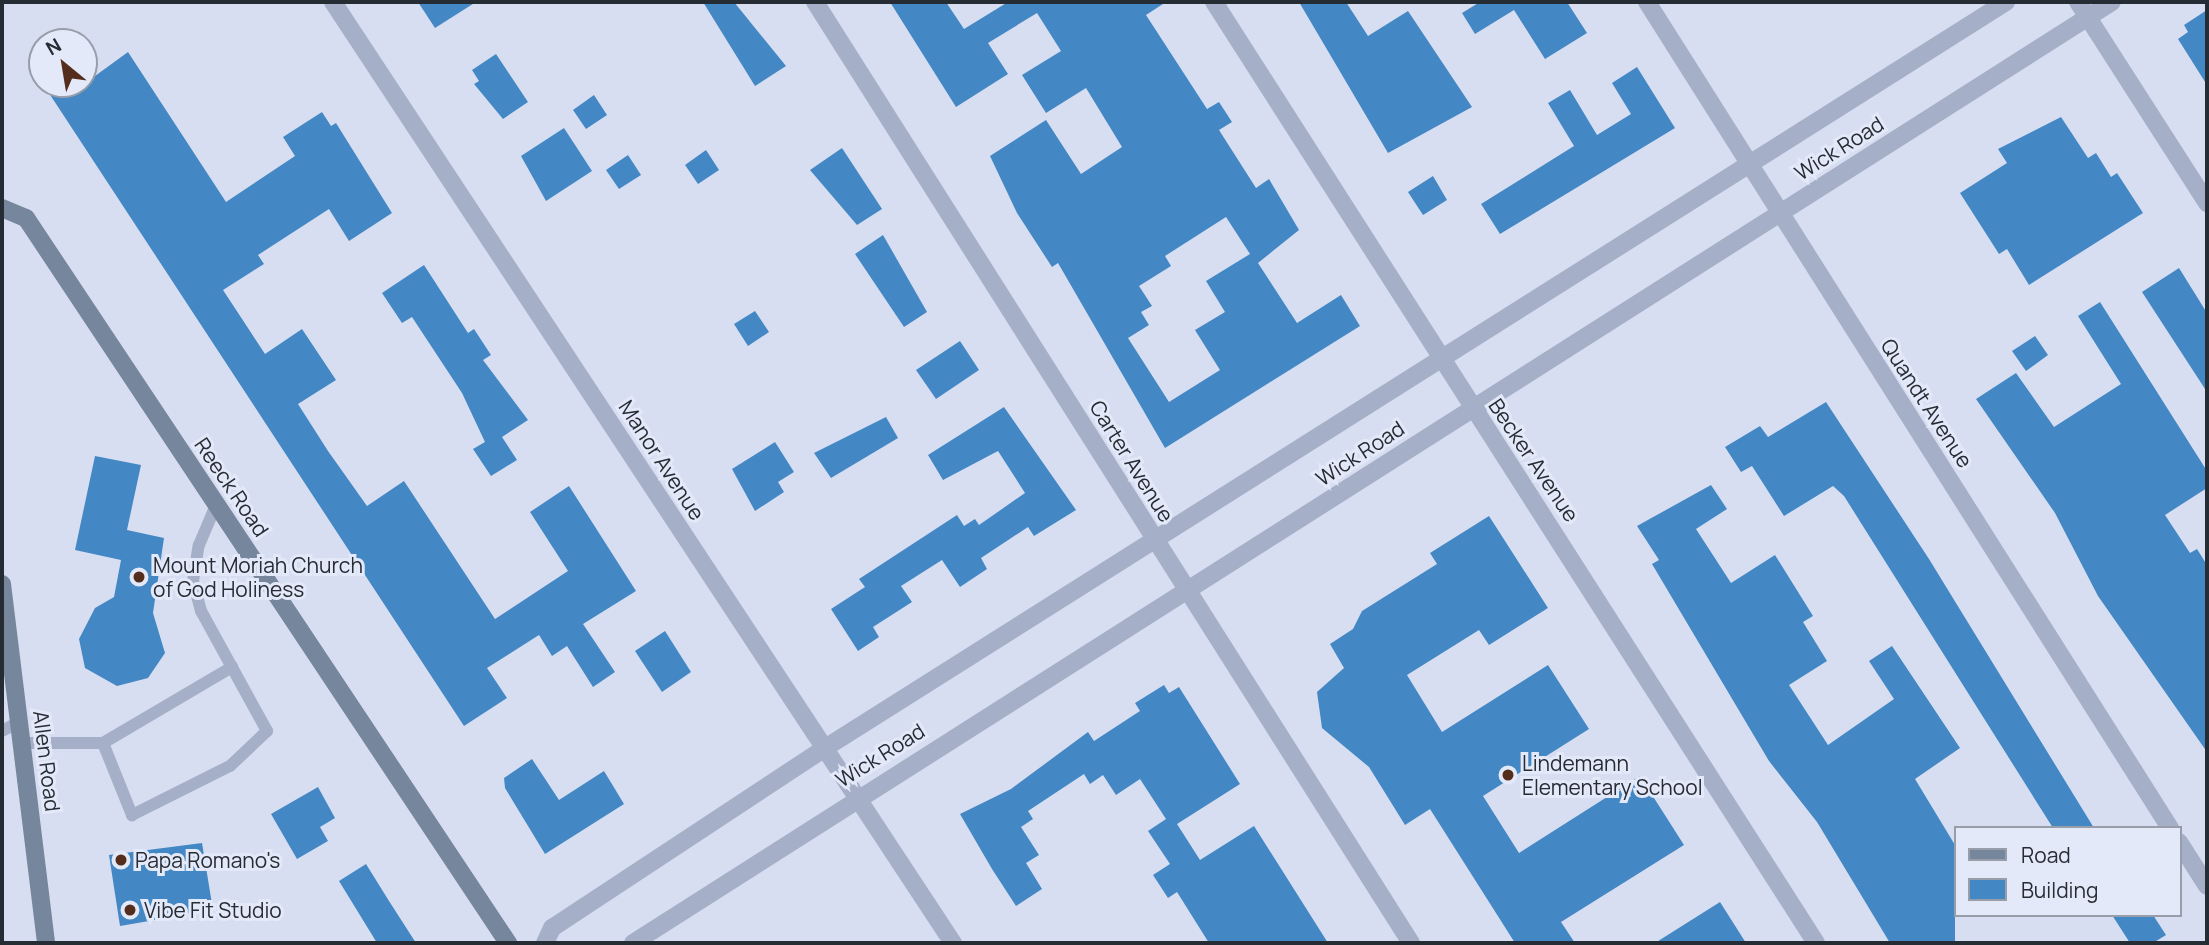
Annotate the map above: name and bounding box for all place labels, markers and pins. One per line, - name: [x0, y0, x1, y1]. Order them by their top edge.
- place label: Mount Moriah Church of God Holiness: [153, 552, 363, 602]
- marker: Mount Moriah Church of God Holiness: [131, 569, 147, 585]
- place label: Lindemann Elementary School: [1522, 750, 1703, 800]
- marker: Lindemann Elementary School: [1500, 767, 1516, 783]
- place label: Papa Romano's: [135, 847, 280, 873]
- marker: Papa Romano's: [113, 852, 129, 868]
- place label: Vibe Fit Studio: [144, 897, 282, 923]
- marker: Vibe Fit Studio: [122, 902, 138, 918]

